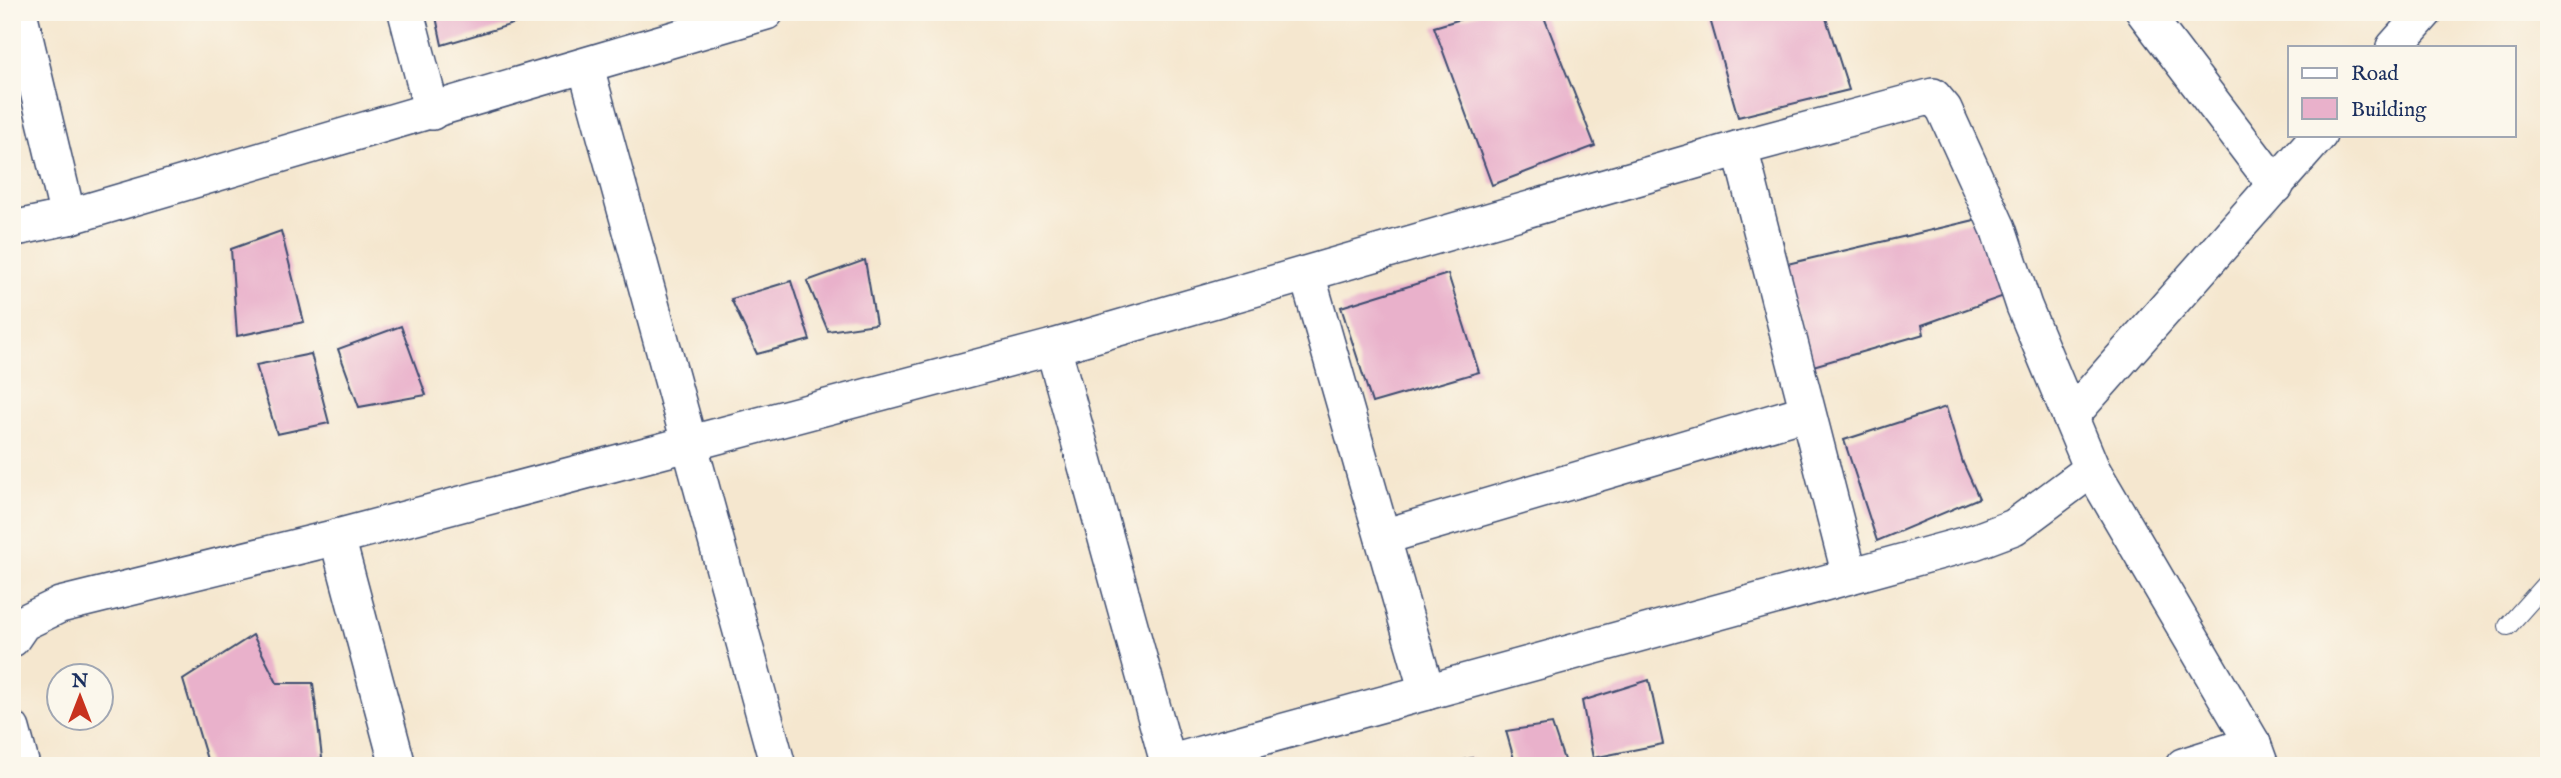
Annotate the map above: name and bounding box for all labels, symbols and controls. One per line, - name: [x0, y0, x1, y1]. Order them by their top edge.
- legend: [2288, 46, 2516, 136]
- text: Road: [2351, 61, 2399, 88]
- text: Building: [2351, 97, 2427, 124]
- north arrow: [46, 662, 116, 732]
- text: N: [71, 670, 89, 694]

